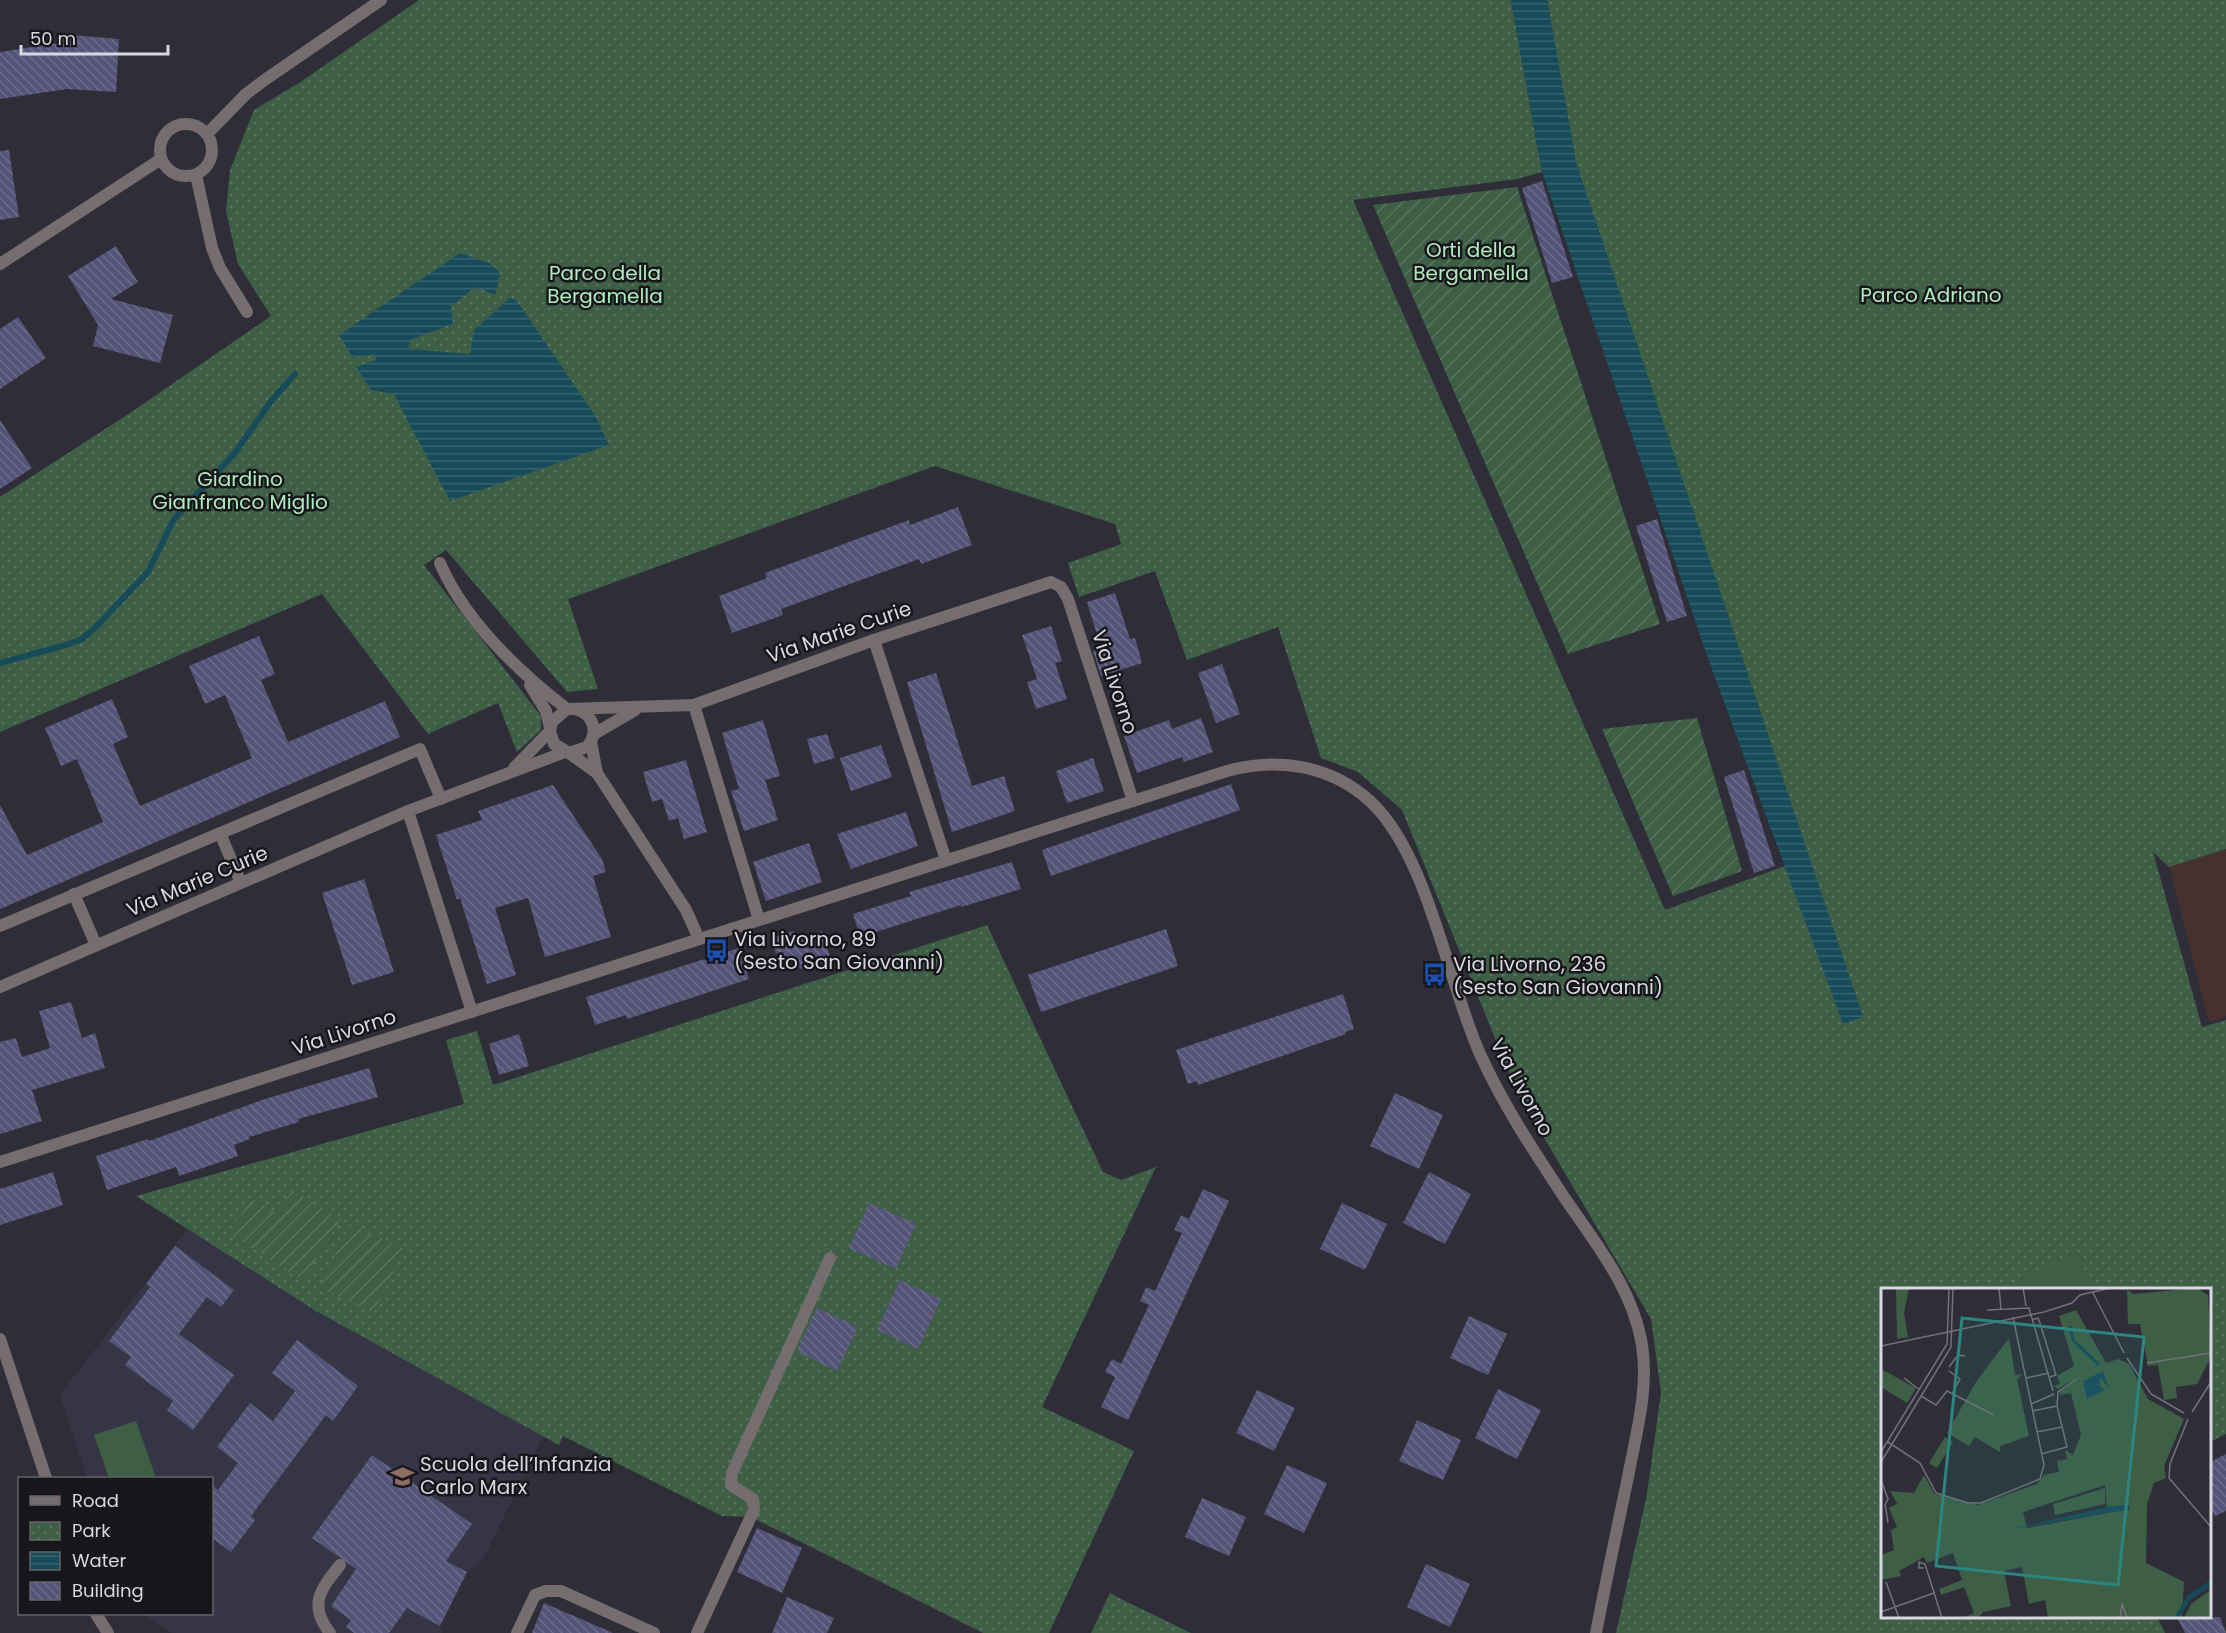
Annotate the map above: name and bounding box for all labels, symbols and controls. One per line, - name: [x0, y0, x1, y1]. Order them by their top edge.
- scale bar: [21, 18, 168, 56]
- text: 50 m: [30, 26, 76, 51]
- park label: Orti della Bergamella: [1413, 236, 1529, 287]
- park label: Parco della Bergamella: [547, 259, 663, 310]
- park label: Parco Adriano: [1860, 281, 2002, 309]
- park label: Giardino Gianfranco Miglio: [152, 465, 328, 516]
- street label: Via Marie Curie: [763, 594, 915, 670]
- street label: Via Livorno: [1085, 626, 1145, 738]
- street label: Via Marie Curie: [122, 839, 272, 923]
- place label: Via Livorno, 89 (Sesto San Giovanni): [734, 925, 944, 976]
- bus stop icon: Via Livorno, 89 (Sesto San Giovanni): [703, 937, 729, 963]
- place label: Via Livorno, 236 (Sesto San Giovanni): [1453, 950, 1663, 1001]
- bus stop icon: Via Livorno, 236 (Sesto San Giovanni): [1422, 962, 1448, 988]
- street label: Via Livorno: [288, 1002, 400, 1062]
- street label: Via Livorno: [1484, 1033, 1560, 1141]
- inset map: [1881, 1288, 2211, 1618]
- place label: Scuola dell’Infanzia Carlo Marx: [420, 1450, 612, 1501]
- school or university icon: Scuola dell’Infanzia Carlo Marx: [389, 1463, 415, 1489]
- legend: [18, 1477, 213, 1615]
- text: Road: [72, 1488, 119, 1513]
- text: Park: [72, 1518, 111, 1543]
- text: Water: [72, 1548, 126, 1573]
- text: Building: [72, 1578, 144, 1603]

